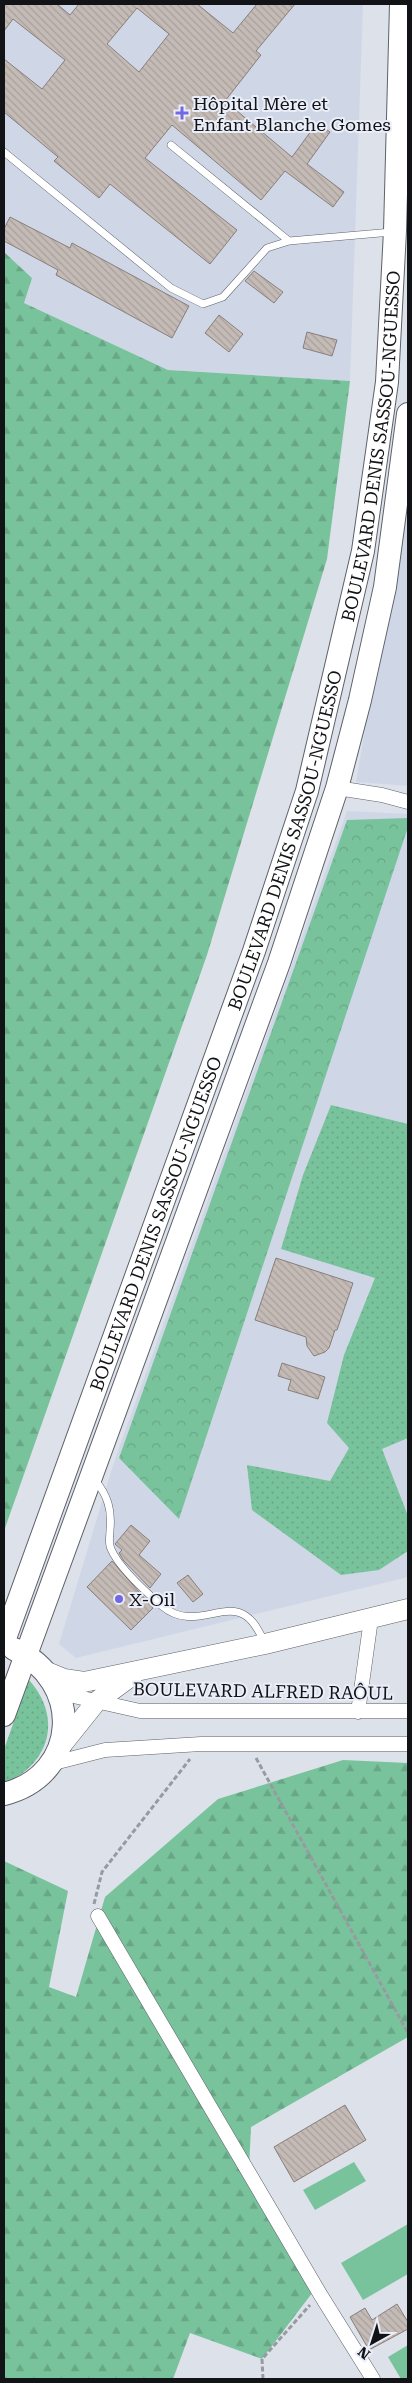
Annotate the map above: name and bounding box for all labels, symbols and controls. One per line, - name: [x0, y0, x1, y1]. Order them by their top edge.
- place label: Hôpital Mère et Enfant Blanche Gomes: [193, 93, 391, 135]
- marker: Hôpital Mère et Enfant Blanche Gomes: [175, 106, 189, 120]
- street label: BOULEVARD DENIS SASSOU-NGUESSO: [336, 270, 403, 624]
- street label: BOULEVARD DENIS SASSOU-NGUESSO: [223, 668, 345, 1013]
- street label: BOULEVARD DENIS SASSOU-NGUESSO: [85, 1053, 225, 1394]
- place label: X-Oil: [129, 1589, 176, 1610]
- marker: X-Oil: [113, 1593, 125, 1605]
- street label: BOULEVARD ALFRED RAÔUL: [133, 1678, 393, 1704]
- north arrow: [347, 2318, 397, 2368]
- text: N: [354, 2343, 373, 2363]

